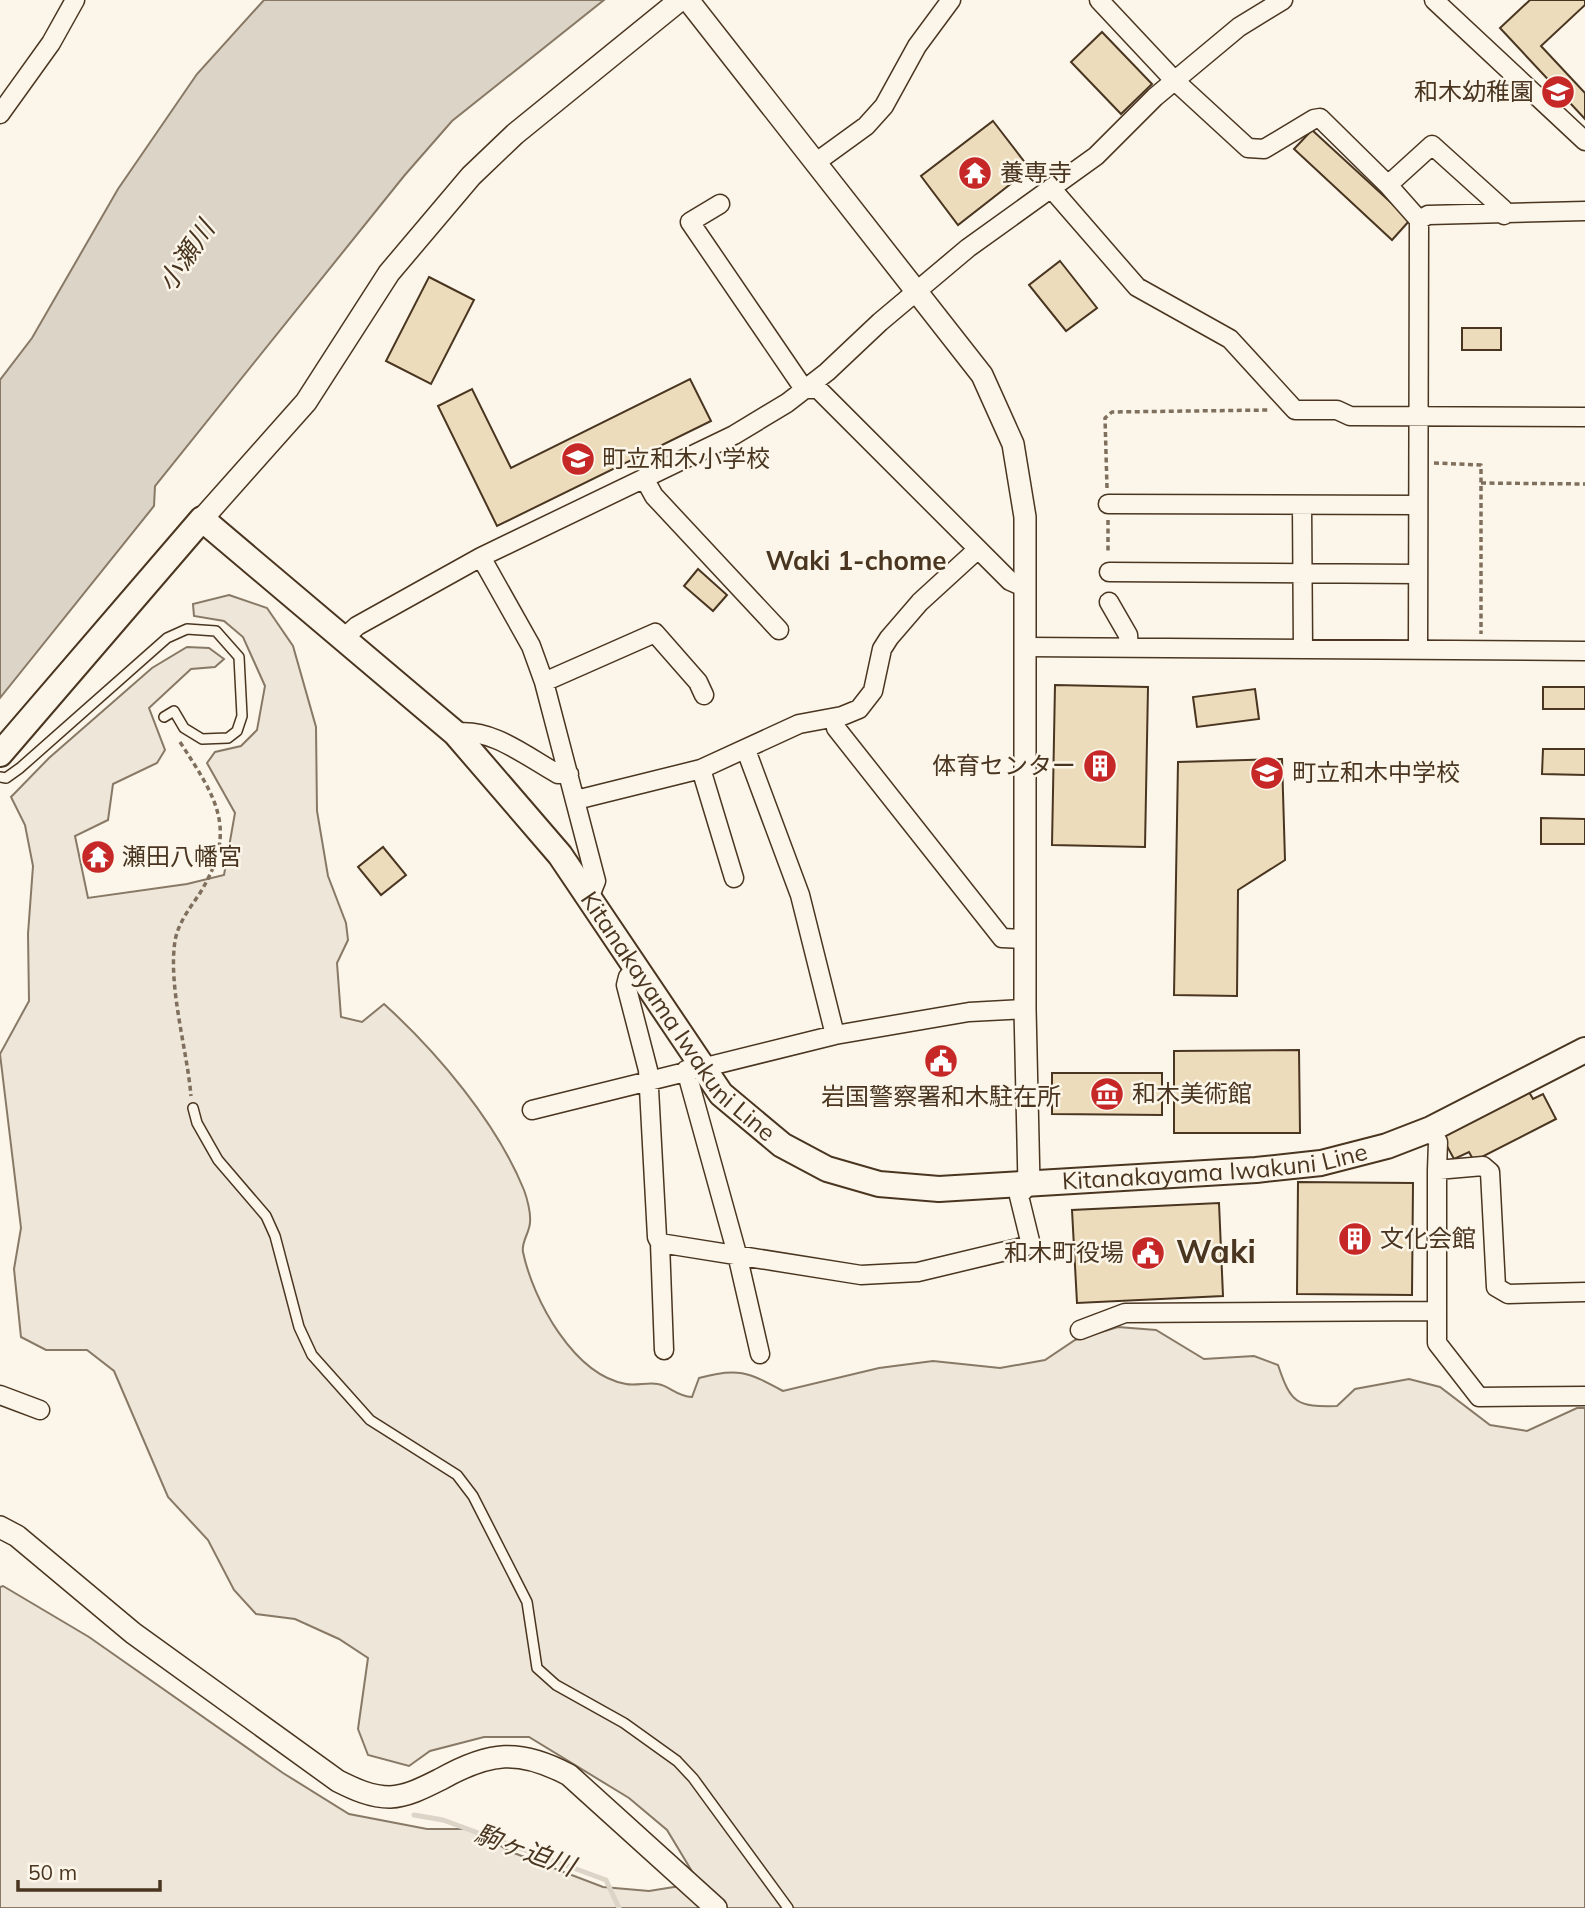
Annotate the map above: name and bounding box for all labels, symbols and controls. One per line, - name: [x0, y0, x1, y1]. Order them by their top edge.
- school or university icon: 和木幼稚園: [1539, 73, 1577, 111]
- place label: 和木幼稚園: [1414, 76, 1534, 106]
- temple icon: 養専寺: [956, 154, 994, 192]
- place label: 養専寺: [1000, 157, 1072, 187]
- water label: 小瀬川: [150, 212, 223, 297]
- school or university icon: 町立和木小学校: [559, 440, 597, 478]
- place label: 町立和木小学校: [602, 443, 770, 473]
- district label: Waki 1-chome: [765, 544, 947, 577]
- building icon: 体育センター: [1081, 747, 1119, 785]
- place label: 体育センター: [932, 750, 1076, 780]
- school or university icon: 町立和木中学校: [1248, 754, 1286, 792]
- place label: 町立和木中学校: [1292, 757, 1460, 787]
- temple icon: 瀬田八幡宮: [79, 838, 117, 876]
- place label: 瀬田八幡宮: [122, 841, 242, 871]
- street label: Kitanakayama Iwakuni Line: [575, 885, 782, 1147]
- public building icon: 岩国警察署和木駐在所: [922, 1042, 960, 1080]
- museum icon: 和木美術館: [1088, 1075, 1126, 1113]
- place label: 和木美術館: [1132, 1078, 1252, 1108]
- place label: 岩国警察署和木駐在所: [821, 1081, 1061, 1111]
- street label: Kitanakayama Iwakuni Line: [1061, 1136, 1370, 1196]
- building icon: 文化会館: [1336, 1220, 1374, 1258]
- place label: 文化会館: [1380, 1223, 1476, 1253]
- district label: Waki: [1176, 1231, 1256, 1271]
- public building icon: 和木町役場: [1129, 1234, 1167, 1272]
- place label: 和木町役場: [1004, 1237, 1124, 1267]
- water label: 駒ヶ迫川: [471, 1816, 582, 1884]
- scale bar: [18, 1848, 159, 1892]
- text: 50 m: [28, 1859, 77, 1885]

